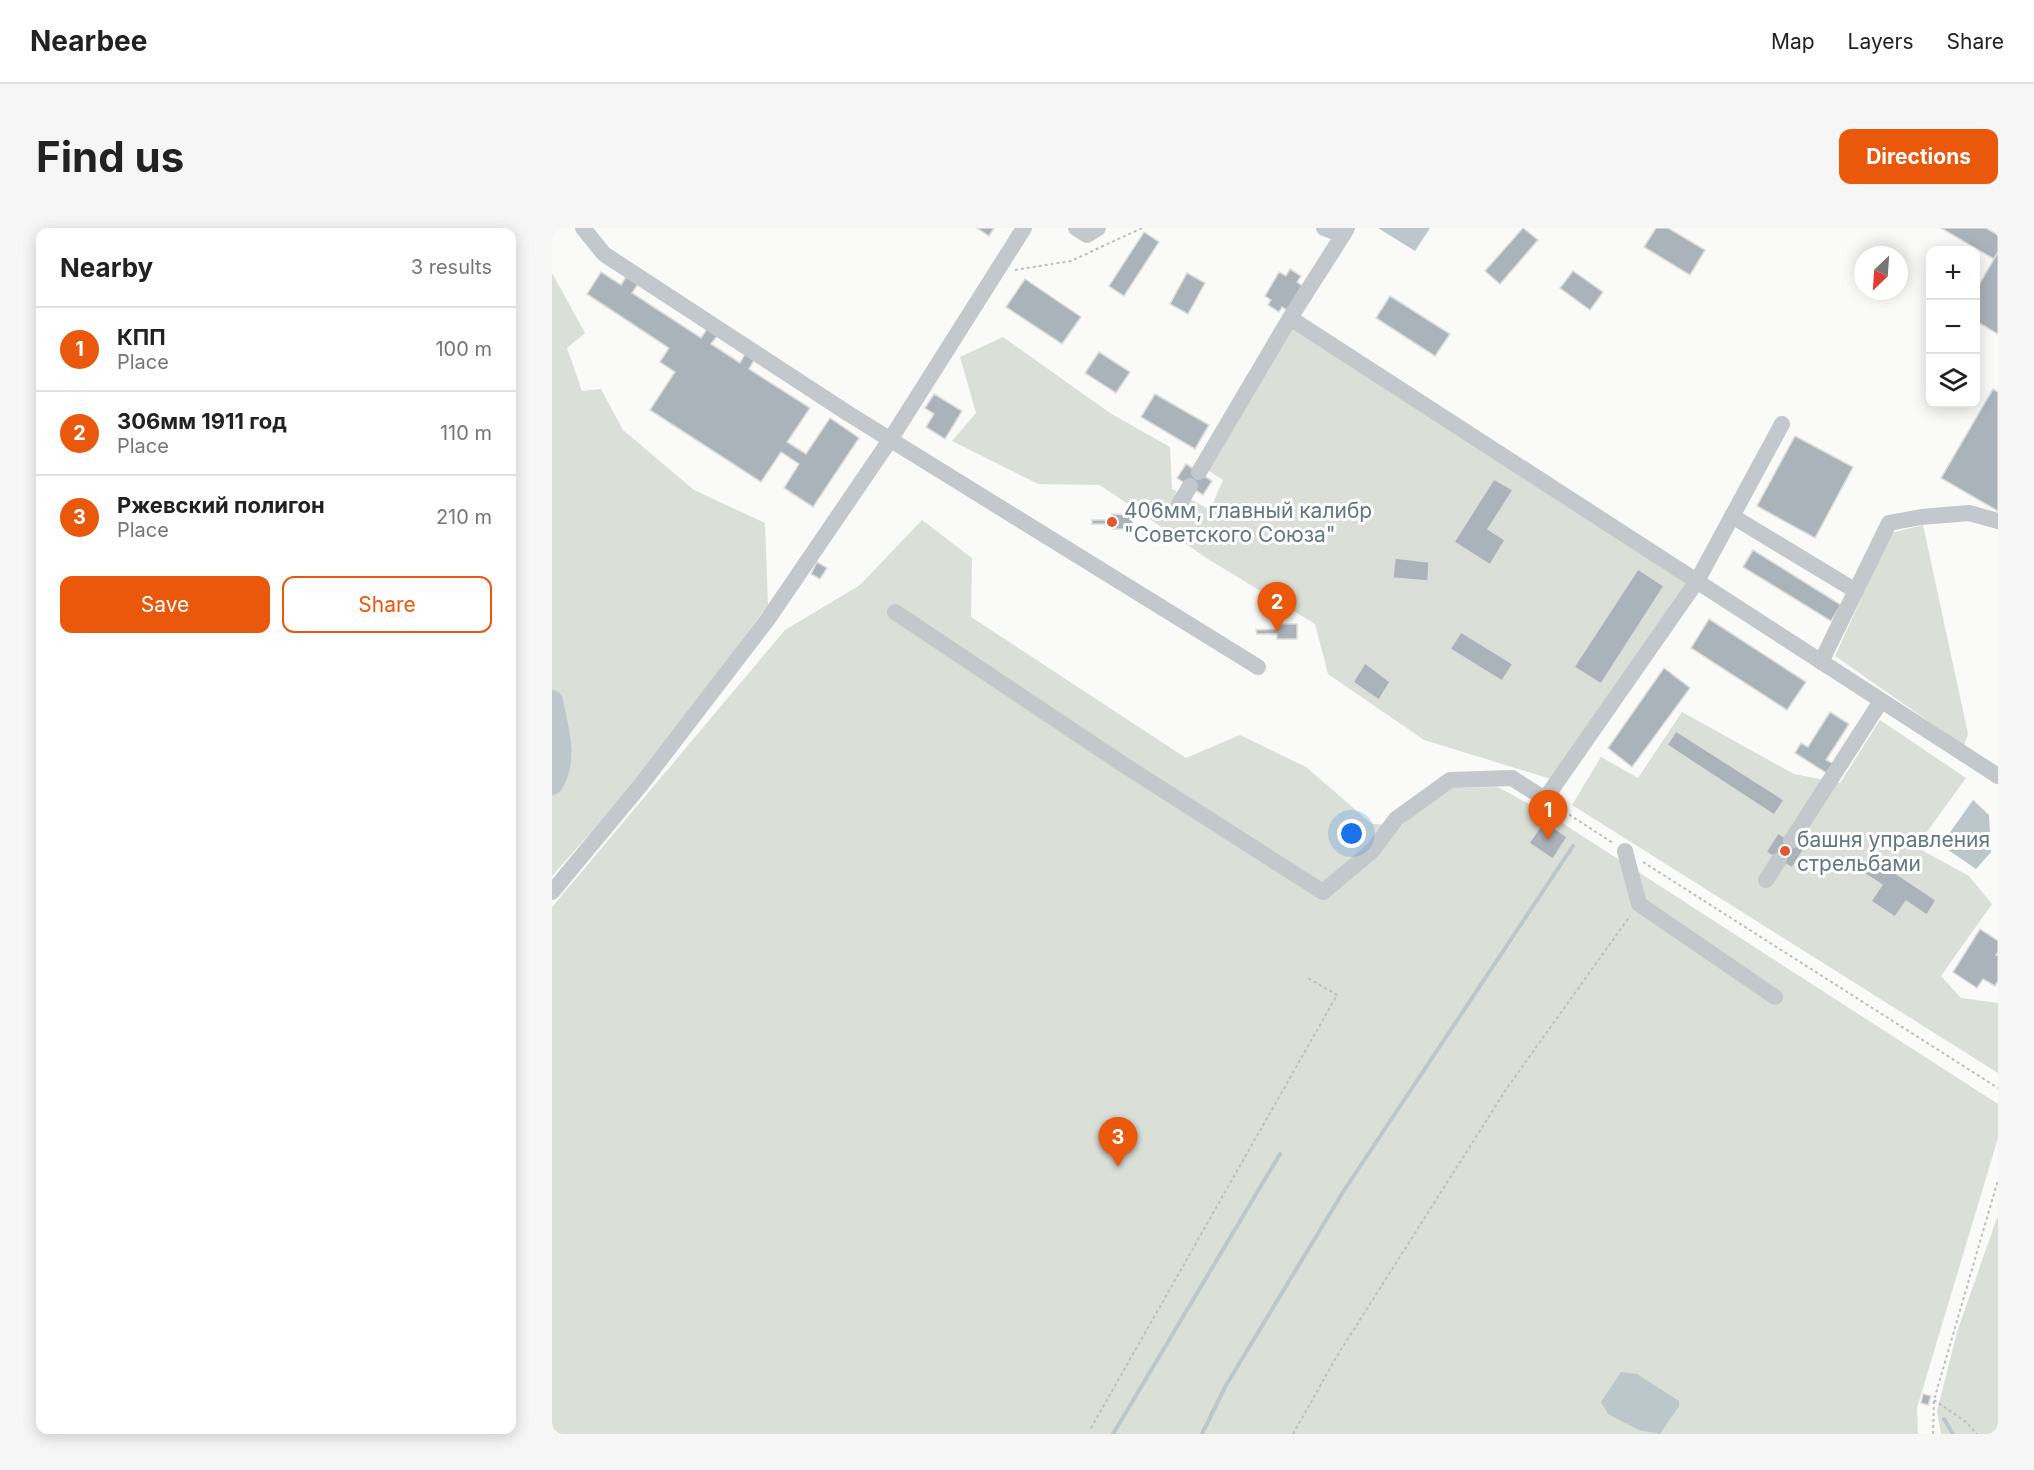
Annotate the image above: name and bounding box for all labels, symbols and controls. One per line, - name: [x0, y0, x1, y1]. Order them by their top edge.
- text: Nearbee: [30, 24, 147, 58]
- text: Map: [1771, 29, 1815, 54]
- text: Layers: [1848, 29, 1914, 54]
- text: Share: [1947, 29, 2004, 54]
- button: Directions: [1839, 129, 1998, 184]
- text: Find us: [36, 131, 184, 182]
- north arrow: [1854, 246, 1908, 300]
- map controls: [1926, 246, 1980, 408]
- button: +: [1926, 246, 1980, 300]
- text: Nearby: [60, 252, 153, 283]
- text: 3 results: [411, 255, 492, 279]
- button: −: [1926, 300, 1980, 354]
- text: КПП: [117, 324, 166, 350]
- text: 1: [75, 337, 84, 361]
- text: 100 m: [435, 337, 492, 361]
- text: Place: [117, 350, 169, 374]
- button: layers: [1926, 354, 1980, 408]
- text: 306мм 1911 год: [117, 408, 287, 434]
- text: 2: [73, 421, 86, 445]
- text: 110 m: [440, 421, 492, 445]
- text: Place: [117, 434, 169, 458]
- text: Ржевский полигон: [117, 492, 325, 518]
- place label: 406мм, главный калибр "Советского Союза": [1124, 498, 1372, 547]
- text: 3: [73, 505, 86, 529]
- text: 210 m: [436, 505, 492, 529]
- marker: 406мм, главный калибр "Советского Союза": [1105, 515, 1119, 529]
- text: Place: [117, 518, 169, 542]
- button: Save: [60, 576, 270, 633]
- button: Share: [282, 576, 492, 633]
- pin: 2: [1258, 582, 1296, 632]
- pin: 1: [1528, 790, 1568, 840]
- your location: [1337, 819, 1366, 848]
- place label: башня управления стрельбами: [1797, 827, 1990, 876]
- marker: башня управления стрельбами: [1778, 844, 1792, 858]
- pin: 3: [1098, 1118, 1138, 1167]

